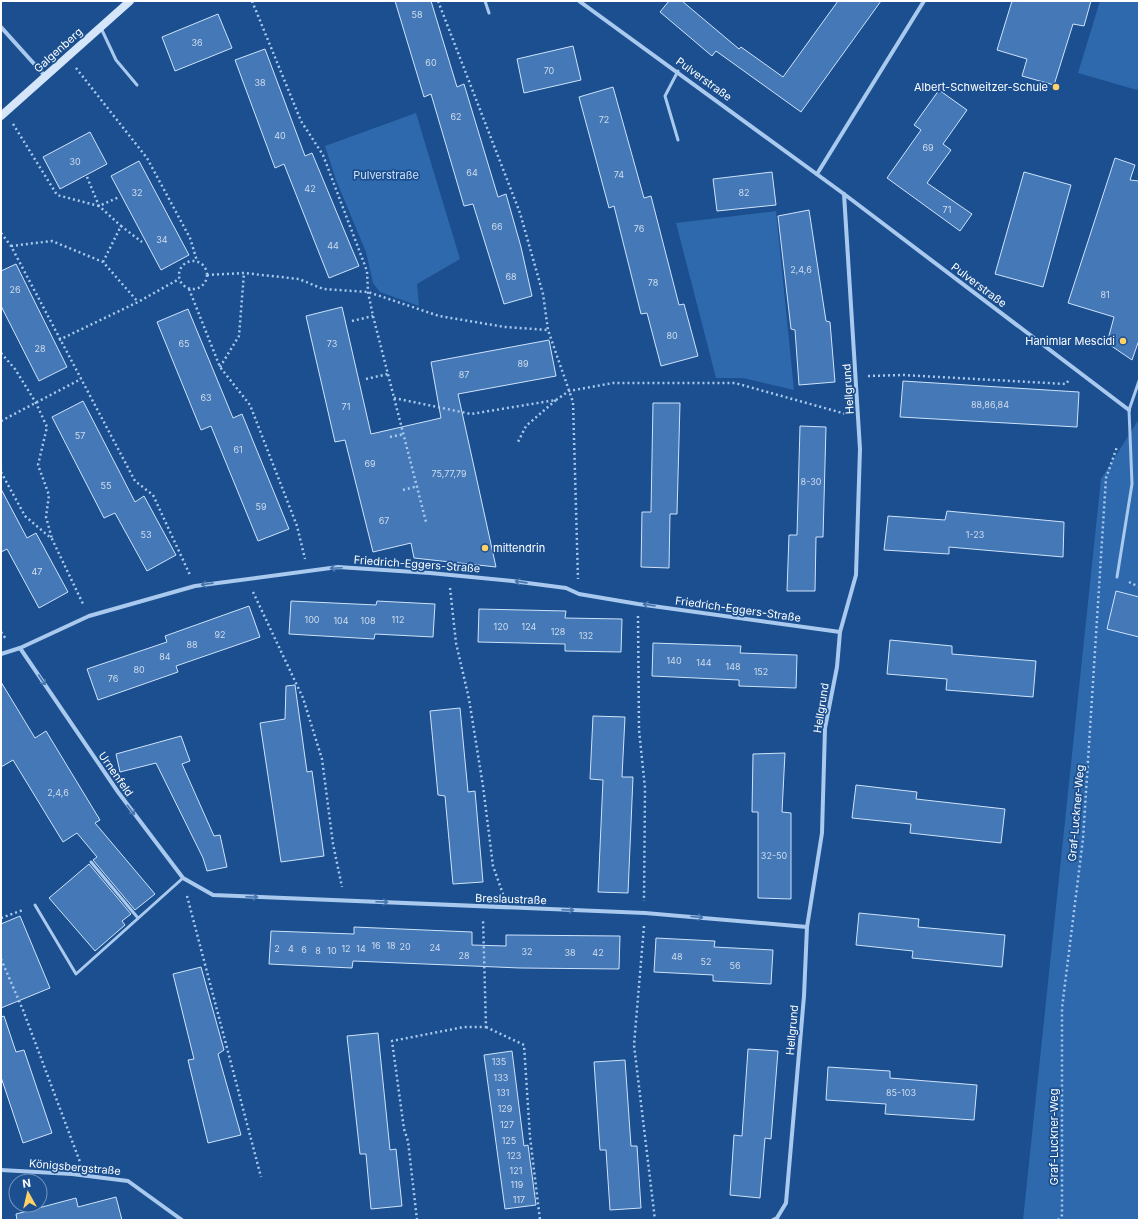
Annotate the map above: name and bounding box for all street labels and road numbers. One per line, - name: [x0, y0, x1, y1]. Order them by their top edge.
- street label: Galgenberg: [31, 25, 85, 75]
- street label: Pulverstraße: [673, 54, 735, 104]
- street label: Pulverstraße: [949, 260, 1009, 310]
- street label: Hellgrund: [839, 363, 857, 415]
- street label: Friedrich-Eggers-Straße: [353, 553, 481, 575]
- street label: Friedrich-Eggers-Straße: [674, 593, 802, 625]
- street label: Hellgrund: [810, 682, 832, 734]
- street label: Urnenfeld: [96, 749, 136, 799]
- street label: Graf-Luckner-Weg: [1065, 764, 1087, 862]
- street label: Breslaustraße: [475, 891, 547, 907]
- street label: Hellgrund: [783, 1004, 801, 1056]
- street label: Graf-Luckner-Weg: [1047, 1089, 1061, 1185]
- street label: Königsbergstraße: [29, 1156, 121, 1178]

